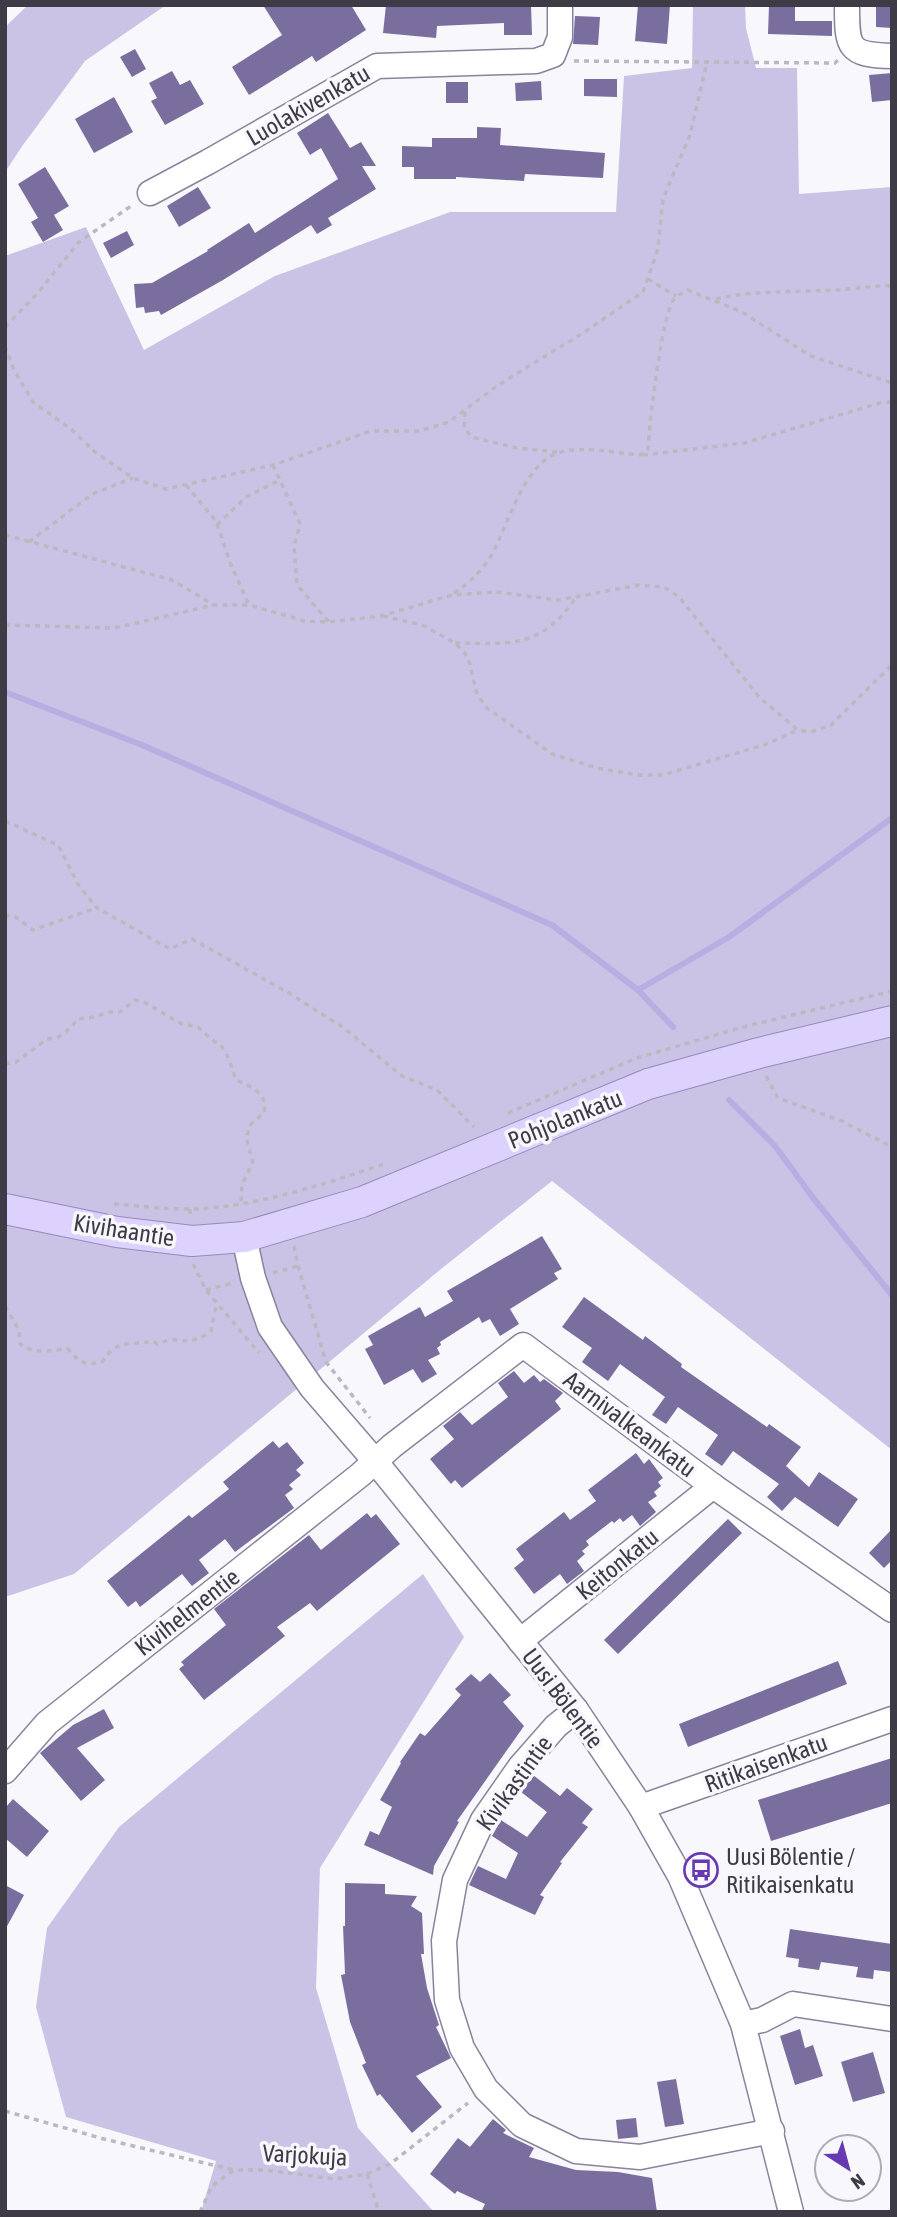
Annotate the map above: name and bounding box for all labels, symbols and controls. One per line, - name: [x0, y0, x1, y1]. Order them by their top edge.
- street label: Luolakivenkatu: [242, 59, 374, 151]
- street label: Pohjolankatu: [504, 1084, 626, 1154]
- street label: Kivihaantie: [72, 1209, 176, 1251]
- street label: Aarnivalkeankatu: [559, 1366, 701, 1482]
- street label: Keitonkatu: [571, 1523, 663, 1605]
- street label: Kivihelmentie: [130, 1563, 244, 1661]
- street label: Uusi Bölentie: [517, 1643, 609, 1753]
- street label: Ritikaisenkatu: [701, 1728, 831, 1798]
- street label: Kivikastintie: [471, 1730, 557, 1836]
- place label: Uusi Bölentie / Ritikaisenkatu: [726, 1843, 855, 1898]
- bus stop icon: Uusi Bölentie / Ritikaisenkatu: [682, 1851, 720, 1889]
- north arrow: [813, 2133, 883, 2203]
- street label: Varjokuja: [262, 2139, 348, 2171]
- text: N: [847, 2170, 869, 2194]

